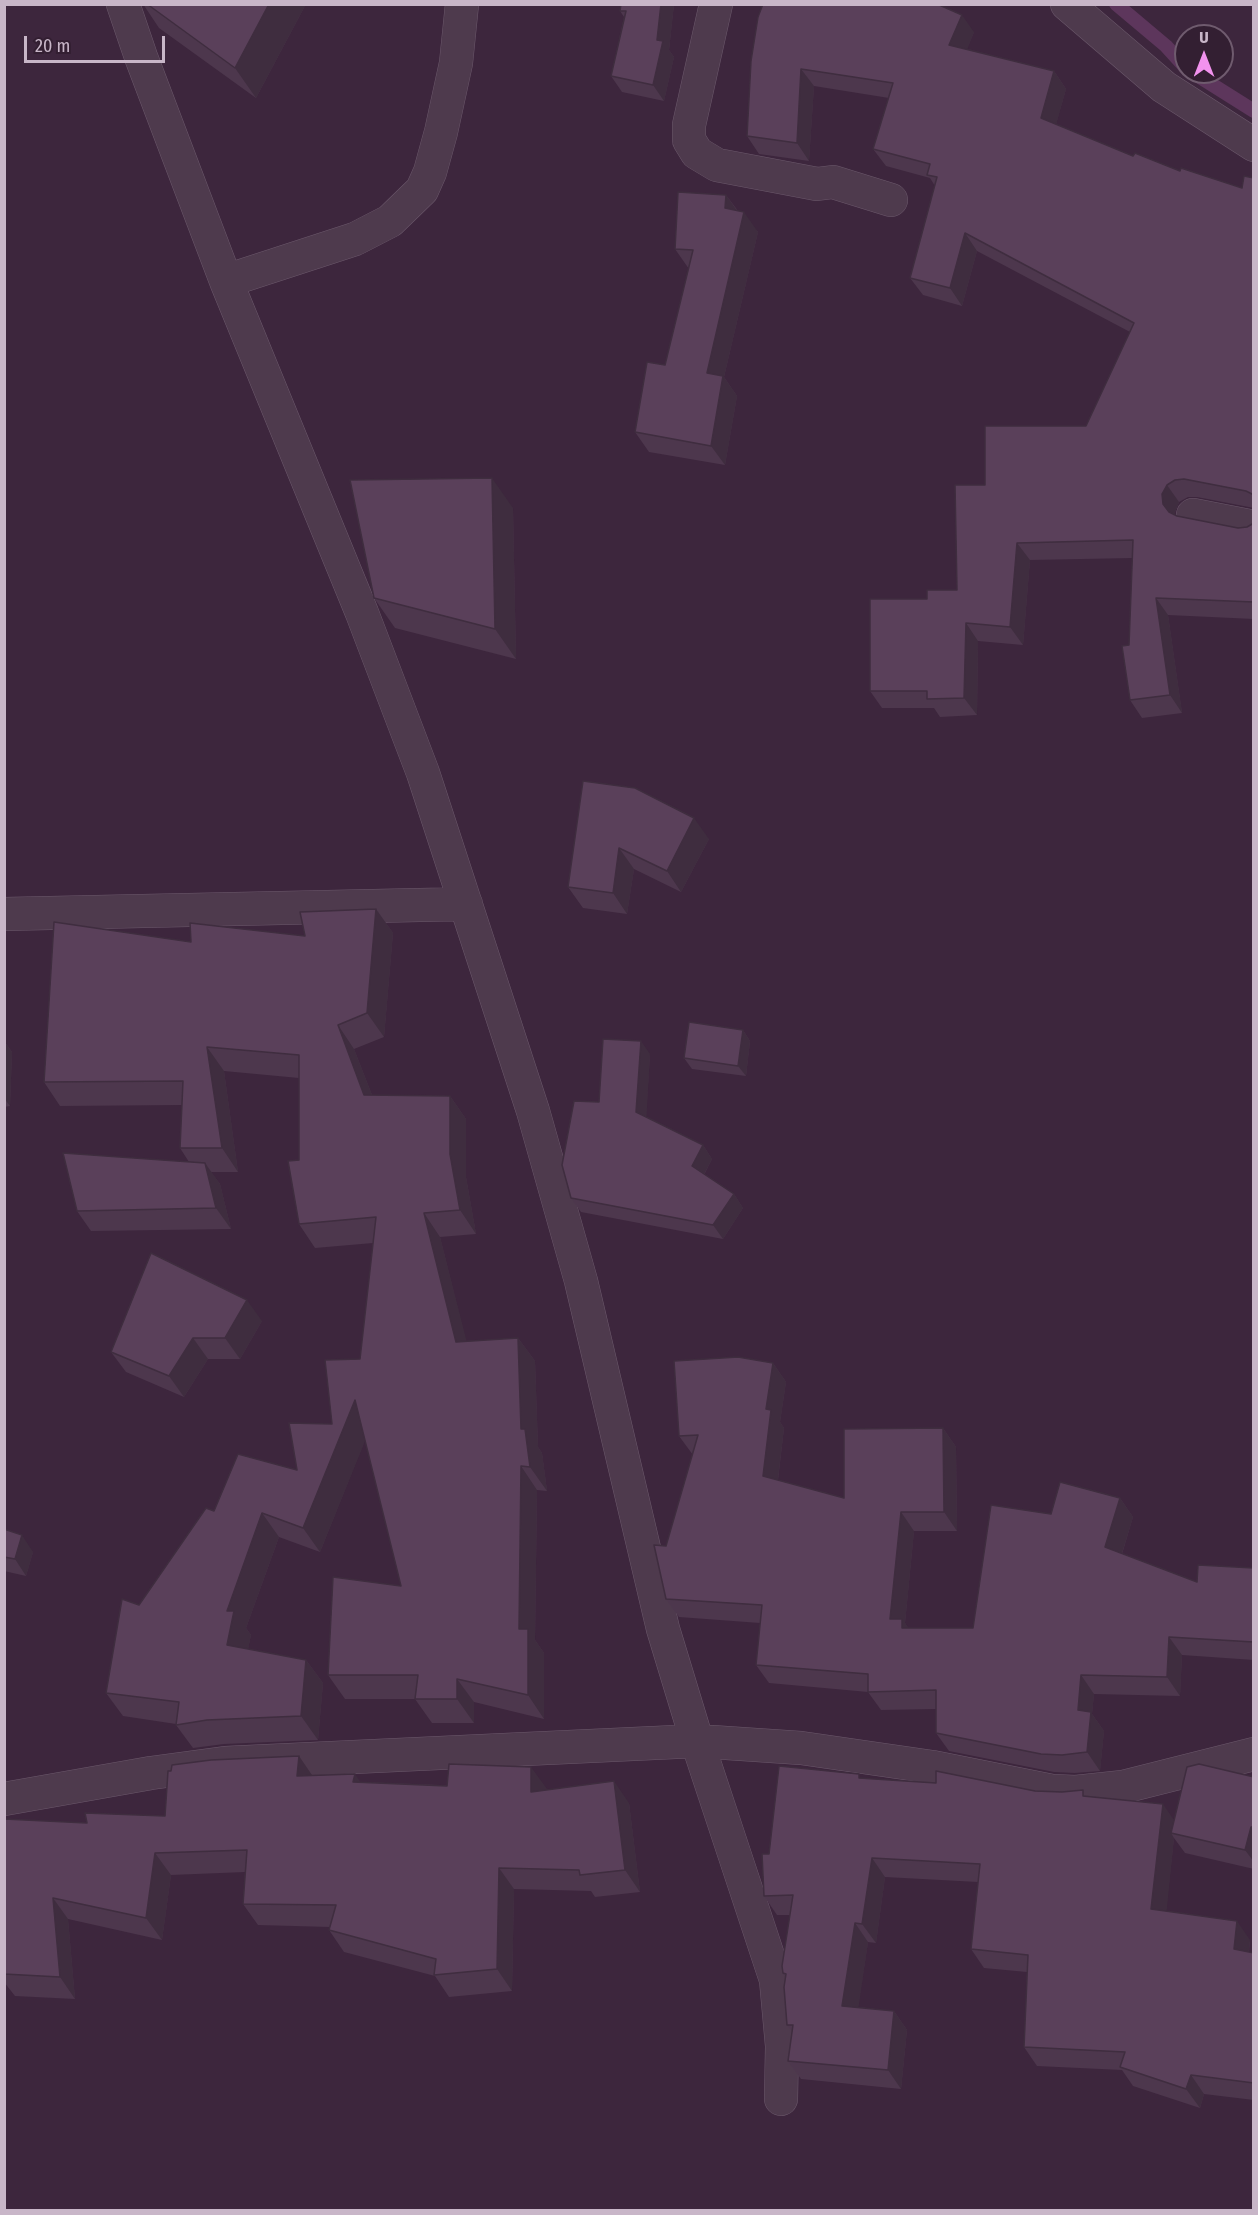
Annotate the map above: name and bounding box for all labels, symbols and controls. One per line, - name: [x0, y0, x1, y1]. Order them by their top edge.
- scale bar: [27, 24, 168, 62]
- north arrow: [1174, 24, 1234, 84]
- text: U: [1199, 28, 1209, 47]
- text: 20 m: [35, 35, 70, 57]

